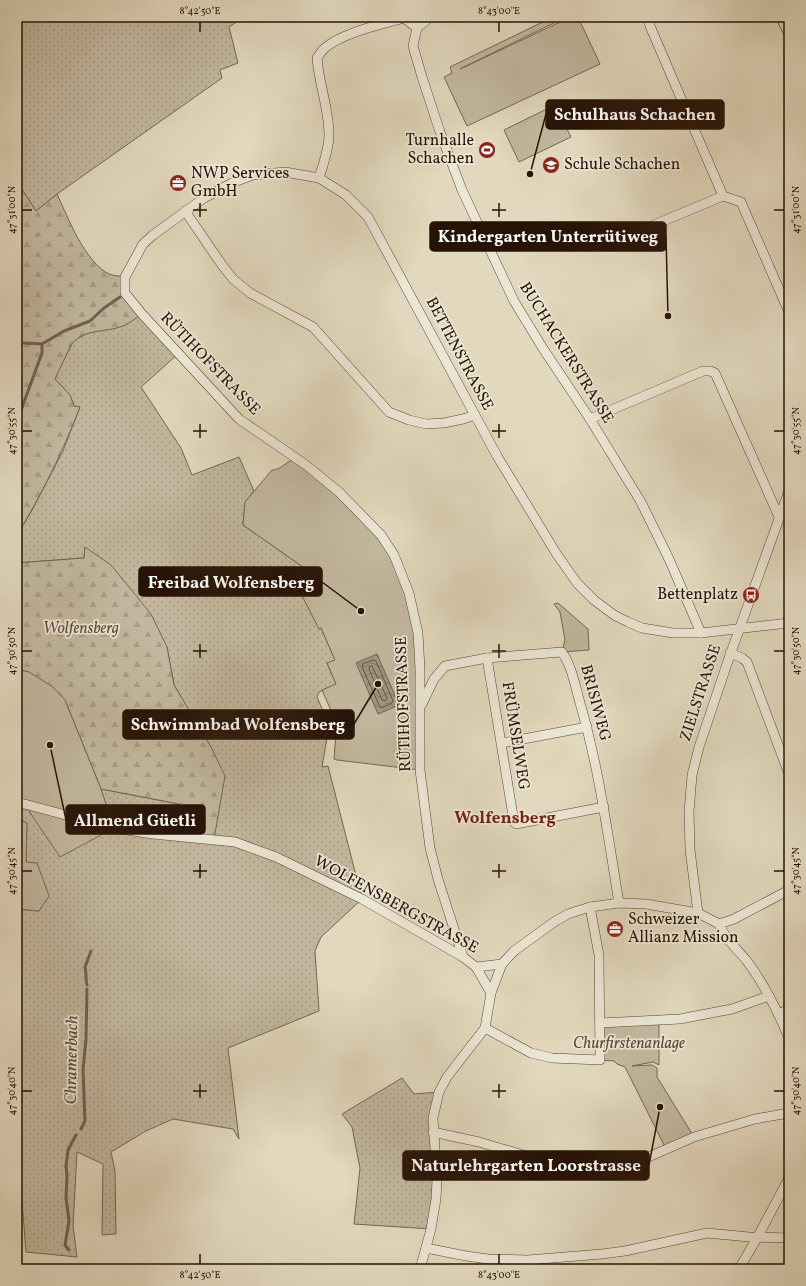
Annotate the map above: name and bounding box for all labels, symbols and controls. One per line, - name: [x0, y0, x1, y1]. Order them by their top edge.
- text: 8°42'50"E: [180, 4, 221, 18]
- text: 8°43'00"E: [478, 4, 520, 18]
- callout: Schulhaus Schachen: [546, 100, 724, 129]
- text: Schulhaus Schachen: [554, 104, 716, 127]
- place label: Turnhalle Schachen: [406, 130, 474, 170]
- sports icon: Turnhalle Schachen: [477, 140, 497, 160]
- place label: Schule Schachen: [564, 154, 680, 176]
- school or university icon: Schule Schachen: [541, 155, 561, 175]
- place label: NWP Services GmbH: [191, 163, 290, 203]
- office icon: NWP Services GmbH: [168, 173, 188, 193]
- text: 47°31'00"N: [5, 185, 19, 234]
- text: 47°31'00"N: [789, 185, 803, 234]
- callout: Kindergarten Unterrütiweg: [430, 222, 666, 251]
- text: Kindergarten Unterrütiweg: [438, 226, 658, 249]
- street label: BUCHACKERSTRASSE: [514, 278, 618, 428]
- street label: BETTENSTRASSE: [420, 293, 498, 415]
- street label: RÜTIHOFSTRASSE: [155, 308, 265, 420]
- text: 47°30'55"N: [5, 407, 19, 455]
- text: 47°30'55"N: [789, 407, 803, 455]
- callout: Freibad Wolfensberg: [139, 567, 322, 596]
- text: Freibad Wolfensberg: [148, 572, 314, 595]
- place label: Bettenplatz: [657, 584, 738, 606]
- bus stop icon: Bettenplatz: [741, 585, 761, 605]
- park label: Wolfensberg: [43, 618, 119, 640]
- text: 47°30'50"N: [5, 626, 19, 675]
- text: 47°30'50"N: [789, 626, 803, 675]
- street label: RÜTIHOFSTRASSE: [391, 636, 417, 772]
- street label: ZIELSTRASSE: [675, 642, 727, 744]
- street label: BRISIWEG: [574, 662, 616, 744]
- street label: FRÜMSELWEG: [496, 680, 534, 792]
- callout: Schwimmbad Wolfensberg: [123, 710, 354, 739]
- text: Schwimmbad Wolfensberg: [131, 714, 345, 737]
- callout: Allmend Güetli: [66, 805, 205, 834]
- district label: Wolfensberg: [454, 807, 556, 830]
- text: Allmend Güetli: [74, 810, 196, 833]
- text: 47°30'45"N: [5, 847, 19, 895]
- text: 47°30'45"N: [789, 847, 803, 895]
- street label: WOLFENSBERGSTRASSE: [310, 851, 482, 959]
- place label: Schweizer Allianz Mission: [628, 909, 739, 949]
- office icon: Schweizer Allianz Mission: [605, 919, 625, 939]
- water label: Chramerbach: [60, 1015, 84, 1105]
- park label: Churfirstenanlage: [573, 1033, 685, 1055]
- text: 47°30'40"N: [5, 1066, 19, 1115]
- text: 47°30'40"N: [789, 1066, 803, 1115]
- callout: Naturlehrgarten Loorstrasse: [403, 1151, 649, 1180]
- text: Naturlehrgarten Loorstrasse: [411, 1155, 641, 1178]
- text: 8°42'50"E: [180, 1268, 221, 1282]
- text: 8°43'00"E: [478, 1268, 520, 1282]

